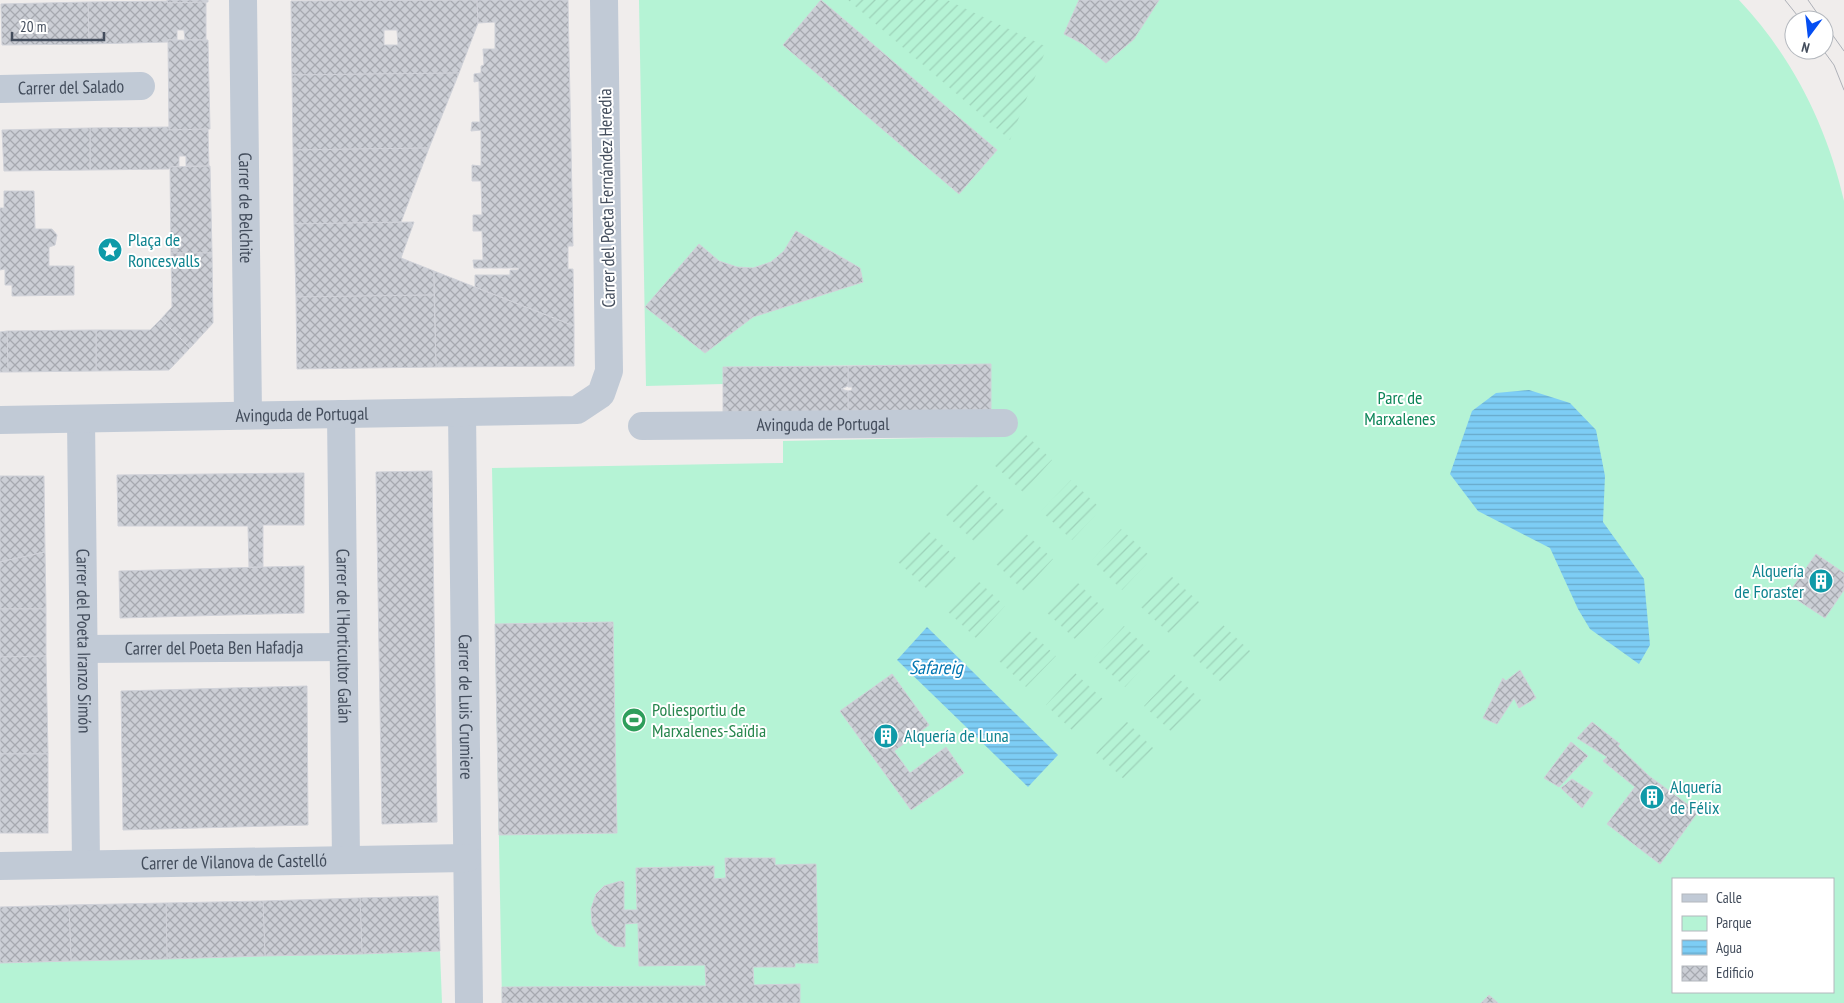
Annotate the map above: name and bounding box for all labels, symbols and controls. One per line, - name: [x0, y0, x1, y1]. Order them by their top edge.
- scale bar: [12, 10, 105, 42]
- north arrow: [1784, 10, 1834, 60]
- text: 20 m: [20, 17, 46, 36]
- text: N: [1800, 38, 1812, 57]
- street label: Carrer del Salado: [18, 74, 125, 100]
- street label: Carrer del Poeta Fernández Heredia: [593, 88, 620, 308]
- street label: Carrer de Belchite: [234, 152, 258, 264]
- place label: Plaça de Roncesvalls: [128, 228, 200, 272]
- place icon: Plaça de Roncesvalls: [97, 237, 123, 263]
- park label: Parc de Marxalenes: [1364, 386, 1436, 430]
- street label: Avinguda de Portugal: [235, 402, 369, 427]
- street label: Avinguda de Portugal: [756, 412, 890, 436]
- street label: Carrer del Poeta Iranzo Simón: [71, 549, 97, 733]
- street label: Carrer de l'Horticultor Galán: [332, 549, 356, 723]
- place label: Alquería de Foraster: [1734, 559, 1804, 603]
- building icon: Alquería de Foraster: [1808, 568, 1834, 594]
- street label: Carrer de Luis Crumiere: [454, 634, 478, 780]
- street label: Carrer del Poeta Ben Hafadja: [125, 635, 303, 660]
- water label: Safareig: [909, 655, 965, 679]
- place label: Poliesportiu de Marxalenes-Saïdia: [652, 698, 766, 742]
- sports icon: Poliesportiu de Marxalenes-Saïdia: [621, 707, 647, 733]
- building icon: Alquería de Luna: [873, 723, 899, 749]
- place label: Alquería de Luna: [904, 724, 1009, 747]
- place label: Alquería de Félix: [1670, 775, 1722, 819]
- building icon: Alquería de Félix: [1639, 784, 1665, 810]
- street label: Carrer de Vilanova de Castelló: [141, 848, 327, 875]
- legend: [1672, 878, 1834, 993]
- text: Calle: [1716, 888, 1742, 907]
- text: Parque: [1716, 913, 1752, 932]
- text: Agua: [1716, 938, 1742, 957]
- text: Edificio: [1716, 963, 1754, 982]

